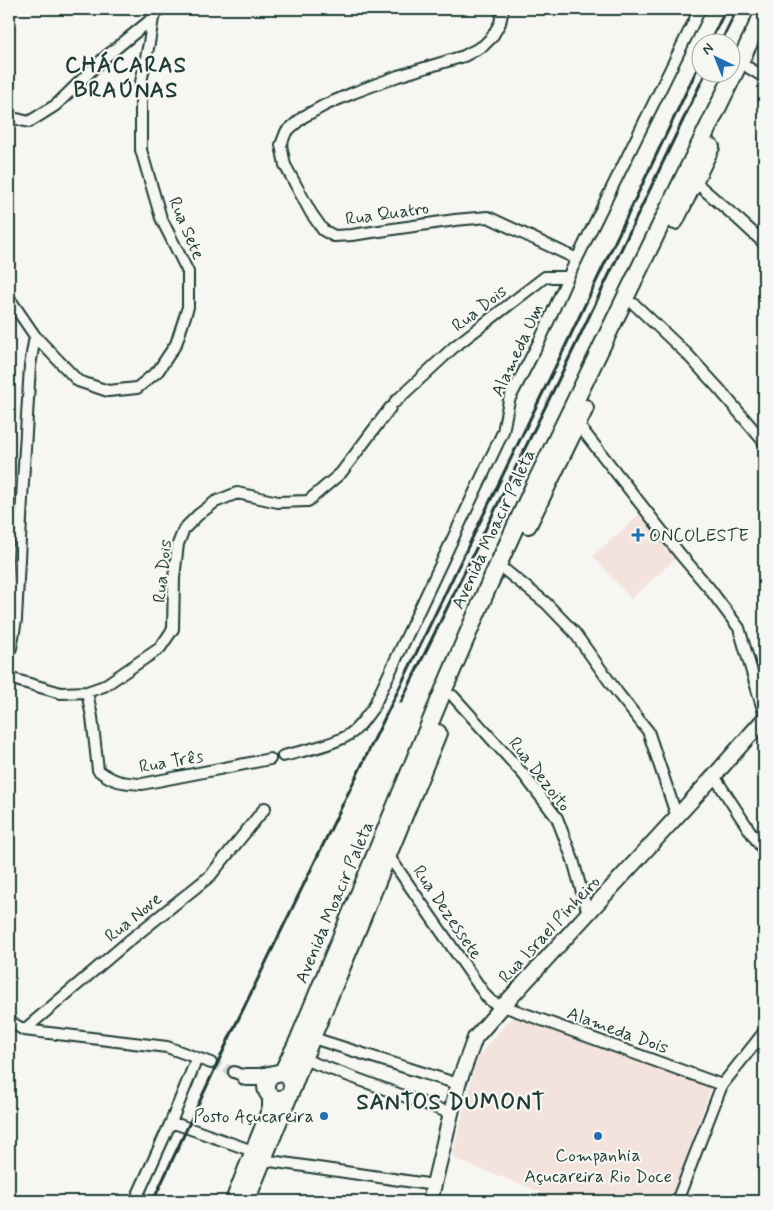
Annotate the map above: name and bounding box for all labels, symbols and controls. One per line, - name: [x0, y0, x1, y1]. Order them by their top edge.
- north arrow: [690, 32, 740, 82]
- text: N: [698, 39, 717, 59]
- district label: CHÁCARAS BRAÚNAS: [65, 51, 187, 105]
- street label: Rua Sete: [162, 193, 210, 264]
- street label: Rua Quatro: [344, 196, 431, 232]
- street label: Rua Dois: [447, 280, 512, 338]
- street label: Alameda Um: [486, 300, 550, 401]
- street label: Avenida Moacir Paleta: [446, 446, 542, 613]
- place label: ONCOLESTE: [649, 524, 749, 548]
- marker: ONCOLESTE: [631, 528, 645, 542]
- street label: Rua Dois: [148, 538, 178, 604]
- street label: Rua Dezoito: [503, 732, 576, 817]
- street label: Rua Três: [137, 745, 205, 779]
- street label: Avenida Moacir Paleta: [290, 818, 380, 987]
- street label: Rua Dezessete: [407, 861, 488, 964]
- street label: Rua Israel Pinheiro: [494, 871, 606, 989]
- street label: Rua Nove: [100, 887, 167, 948]
- street label: Alameda Dois: [564, 1002, 672, 1060]
- district label: SANTOS DUMONT: [356, 1089, 546, 1117]
- place label: Posto Açucareira: [194, 1105, 314, 1129]
- marker: Posto Açucareira: [318, 1110, 330, 1122]
- marker: Companhia Açucareira Rio Doce: [592, 1130, 604, 1142]
- place label: Companhia Açucareira Rio Doce: [524, 1144, 672, 1189]

